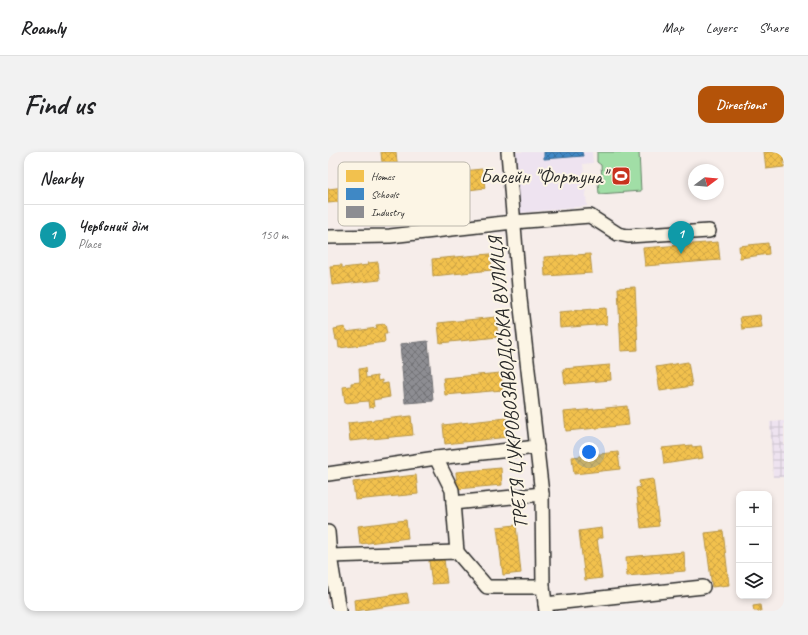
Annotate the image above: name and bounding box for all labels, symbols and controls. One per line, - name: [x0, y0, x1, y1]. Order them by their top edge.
- text: Roamly: [20, 16, 66, 40]
- text: Map: [662, 19, 684, 36]
- text: Layers: [706, 19, 737, 36]
- text: Share: [759, 19, 788, 36]
- button: Directions: [698, 86, 784, 123]
- text: Find us: [24, 87, 94, 122]
- legend: [338, 162, 470, 226]
- place label: Басейн "Фортуна": [480, 164, 611, 189]
- north arrow: [688, 164, 724, 200]
- sports icon: Басейн "Фортуна": [610, 165, 632, 187]
- text: Nearby: [40, 168, 83, 189]
- text: Homes: [371, 169, 396, 183]
- text: Schools: [371, 187, 400, 201]
- text: Industry: [371, 205, 405, 219]
- text: Червоний дім: [78, 217, 148, 236]
- pin: 1: [668, 221, 694, 254]
- text: 1: [50, 227, 56, 243]
- text: 150 m: [260, 227, 288, 243]
- street label: ТРЕТЯ ЦУКРОВОЗАВОДСЬКА ВУЛИЦЯ: [483, 233, 533, 530]
- text: Place: [78, 236, 101, 252]
- your location: [579, 442, 599, 462]
- map controls: [736, 491, 772, 599]
- button: +: [736, 491, 772, 527]
- button: −: [736, 527, 772, 563]
- button: layers: [736, 563, 772, 599]

